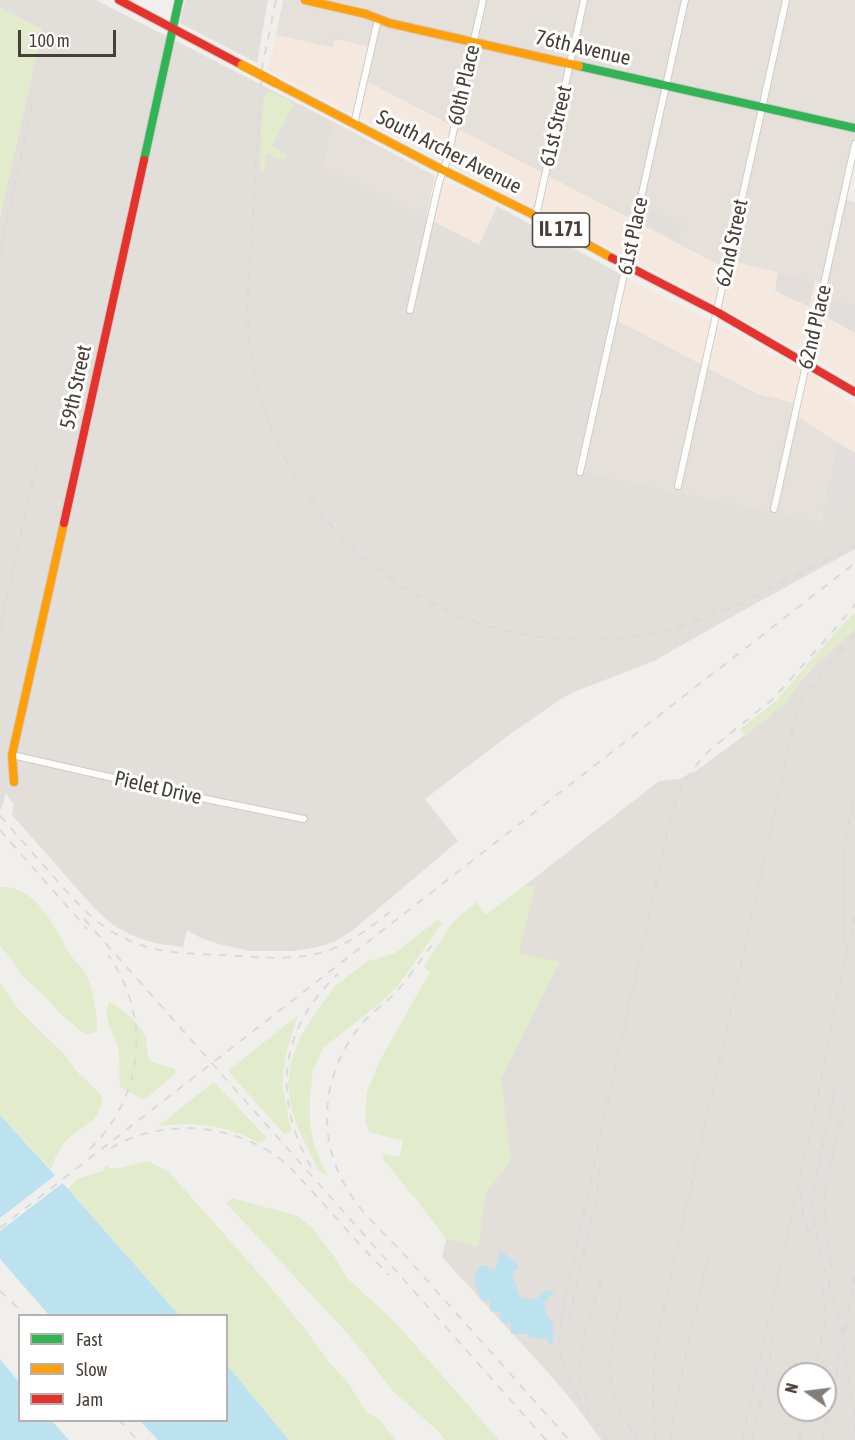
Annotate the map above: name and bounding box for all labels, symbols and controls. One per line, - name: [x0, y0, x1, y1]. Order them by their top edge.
- scale bar: [21, 18, 118, 56]
- street label: 76th Avenue: [533, 25, 633, 71]
- text: 100 m: [29, 30, 70, 51]
- street label: 60th Place: [443, 42, 485, 128]
- street label: 61st Street: [534, 83, 578, 169]
- street label: South Archer Avenue: [372, 105, 526, 199]
- street label: 61st Place: [612, 195, 654, 277]
- street label: 62nd Street: [710, 197, 754, 289]
- road number: IL 171: [532, 213, 590, 247]
- street label: 62nd Place: [793, 282, 837, 372]
- street label: 59th Street: [55, 343, 97, 431]
- street label: Pielet Drive: [112, 766, 204, 810]
- legend: [18, 1314, 228, 1422]
- text: Fast: [76, 1329, 103, 1350]
- text: Slow: [76, 1359, 107, 1380]
- north arrow: [777, 1362, 837, 1422]
- text: N: [782, 1381, 801, 1395]
- text: Jam: [76, 1389, 103, 1410]

